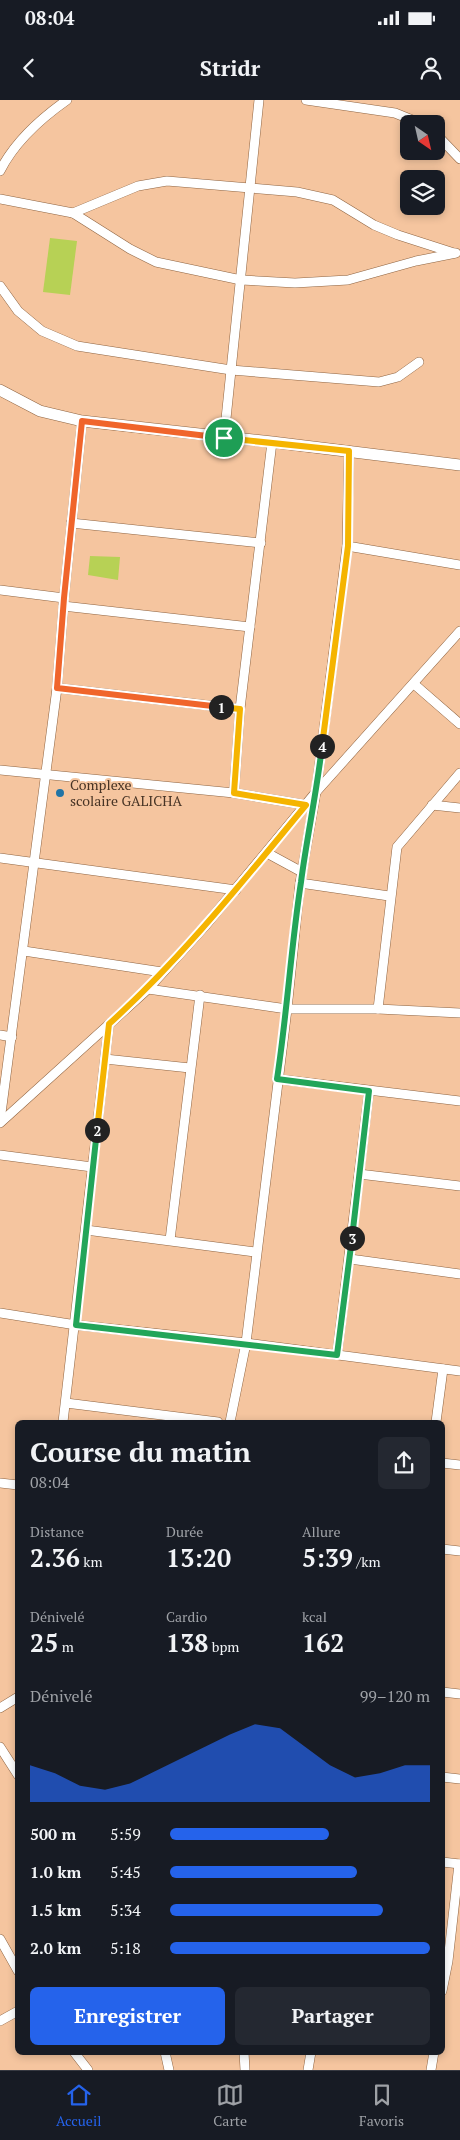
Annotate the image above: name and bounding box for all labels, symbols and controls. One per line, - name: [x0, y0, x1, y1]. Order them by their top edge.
- text: 08:04: [25, 5, 74, 30]
- text: Stridr: [200, 53, 260, 82]
- icon: back: [15, 54, 43, 82]
- icon: person: [417, 54, 445, 82]
- north arrow: [400, 115, 445, 160]
- map controls: [400, 115, 445, 215]
- button: layers: [400, 170, 445, 215]
- pin: [203, 417, 245, 459]
- icon: arrive: [210, 424, 238, 452]
- pin: 1: [208, 694, 234, 720]
- text: 1: [218, 698, 225, 717]
- pin: 4: [310, 734, 334, 758]
- text: 4: [319, 737, 326, 756]
- place label: Complexe scolaire GALICHA: [70, 775, 182, 810]
- marker: Complexe scolaire GALICHA: [54, 787, 66, 799]
- pin: 2: [84, 1118, 110, 1142]
- text: 2: [94, 1121, 101, 1140]
- pin: 3: [340, 1226, 364, 1250]
- text: 3: [349, 1229, 356, 1248]
- text: Course du matin: [30, 1433, 251, 1470]
- button: share: [378, 1437, 430, 1489]
- text: 08:04: [30, 1471, 69, 1493]
- text: Distance: [30, 1522, 84, 1541]
- text: Durée: [166, 1522, 203, 1541]
- text: Allure: [302, 1522, 340, 1541]
- text: 2.36: [30, 1541, 80, 1574]
- text: 13:20: [166, 1541, 231, 1574]
- text: 5:39: [302, 1541, 353, 1574]
- text: km: [80, 1552, 103, 1571]
- text: /km: [353, 1552, 380, 1571]
- text: Dénivelé: [30, 1607, 85, 1626]
- text: Cardio: [166, 1607, 207, 1626]
- text: kcal: [302, 1607, 327, 1626]
- text: 25: [30, 1626, 58, 1659]
- text: 138: [166, 1626, 208, 1659]
- text: 162: [302, 1626, 344, 1659]
- text: m: [58, 1637, 74, 1656]
- text: bpm: [208, 1637, 239, 1656]
- text: Dénivelé: [30, 1685, 92, 1707]
- text: 99–120 m: [360, 1685, 430, 1707]
- text: 500 m: [30, 1823, 76, 1845]
- text: 5:59: [110, 1823, 141, 1845]
- text: 1.0 km: [30, 1861, 81, 1883]
- text: 5:45: [110, 1861, 141, 1883]
- text: 1.5 km: [30, 1899, 81, 1921]
- text: 5:34: [110, 1899, 141, 1921]
- text: 2.0 km: [30, 1937, 81, 1959]
- text: 5:18: [110, 1937, 141, 1959]
- button: Enregistrer: [30, 1987, 225, 2045]
- button: Partager: [235, 1987, 430, 2045]
- tab: Accueil: [56, 2081, 101, 2130]
- tab: Carte: [213, 2081, 247, 2130]
- tab: Favoris: [359, 2081, 404, 2130]

